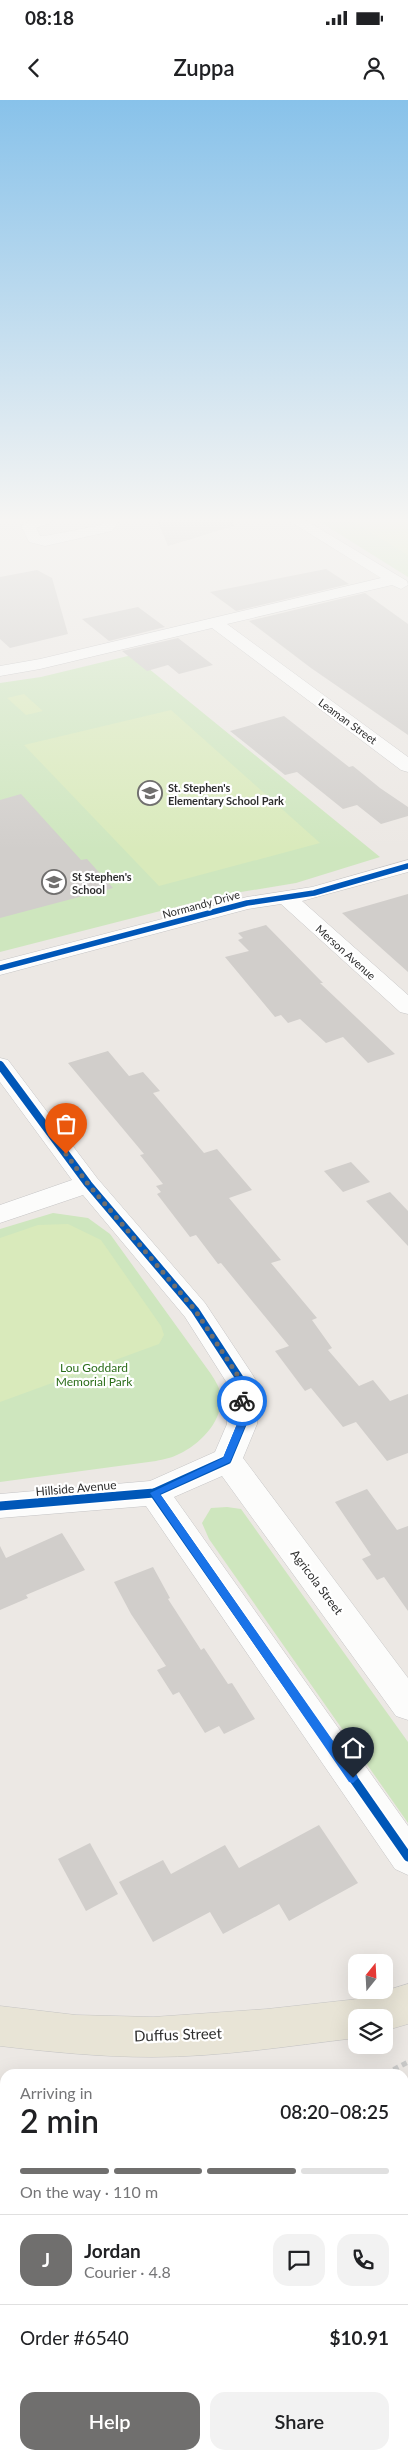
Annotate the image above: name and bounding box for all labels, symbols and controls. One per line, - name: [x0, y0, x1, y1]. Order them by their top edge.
- text: 08:18: [25, 6, 74, 29]
- icon: back: [20, 54, 48, 82]
- text: Zuppa: [173, 54, 235, 81]
- icon: person: [360, 54, 388, 82]
- street label: Leaman Street: [316, 695, 380, 747]
- school or university icon: St. Stephen's Elementary School Park: [137, 780, 163, 806]
- place label: St. Stephen's Elementary School Park: [168, 781, 284, 807]
- school or university icon: St Stephen's School: [41, 869, 67, 895]
- place label: St Stephen's School: [72, 870, 132, 896]
- street label: Normandy Drive: [161, 887, 241, 921]
- street label: Merson Avenue: [313, 922, 379, 982]
- pin: [45, 1103, 87, 1154]
- icon: bag: [52, 1110, 80, 1138]
- park label: Lou Goddard Memorial Park: [56, 1360, 133, 1389]
- courier: [217, 1376, 267, 1426]
- icon: bike: [228, 1387, 256, 1415]
- street label: Hillside Avenue: [35, 1477, 117, 1499]
- street label: Agricola Street: [288, 1547, 347, 1618]
- pin: [332, 1727, 374, 1778]
- icon: home: [339, 1734, 367, 1762]
- north arrow: [348, 1954, 392, 1999]
- map controls: [348, 1954, 393, 2054]
- button: layers: [348, 2009, 393, 2054]
- street label: Duffus Street: [134, 2023, 223, 2045]
- text: Arriving in: [20, 2083, 93, 2102]
- text: 08:20–08:25: [280, 2100, 389, 2123]
- text: 2 min: [20, 2101, 99, 2140]
- text: On the way · 110 m: [20, 2182, 158, 2201]
- button: chat: [273, 2234, 325, 2286]
- button: phone: [337, 2234, 389, 2286]
- text: Jordan: [84, 2239, 141, 2262]
- text: J: [42, 2248, 50, 2271]
- text: Courier · 4.8: [84, 2262, 171, 2281]
- text: Order #6540: [20, 2326, 129, 2349]
- text: $10.91: [329, 2326, 389, 2349]
- button: Help: [20, 2392, 200, 2450]
- button: Share: [210, 2392, 389, 2450]

